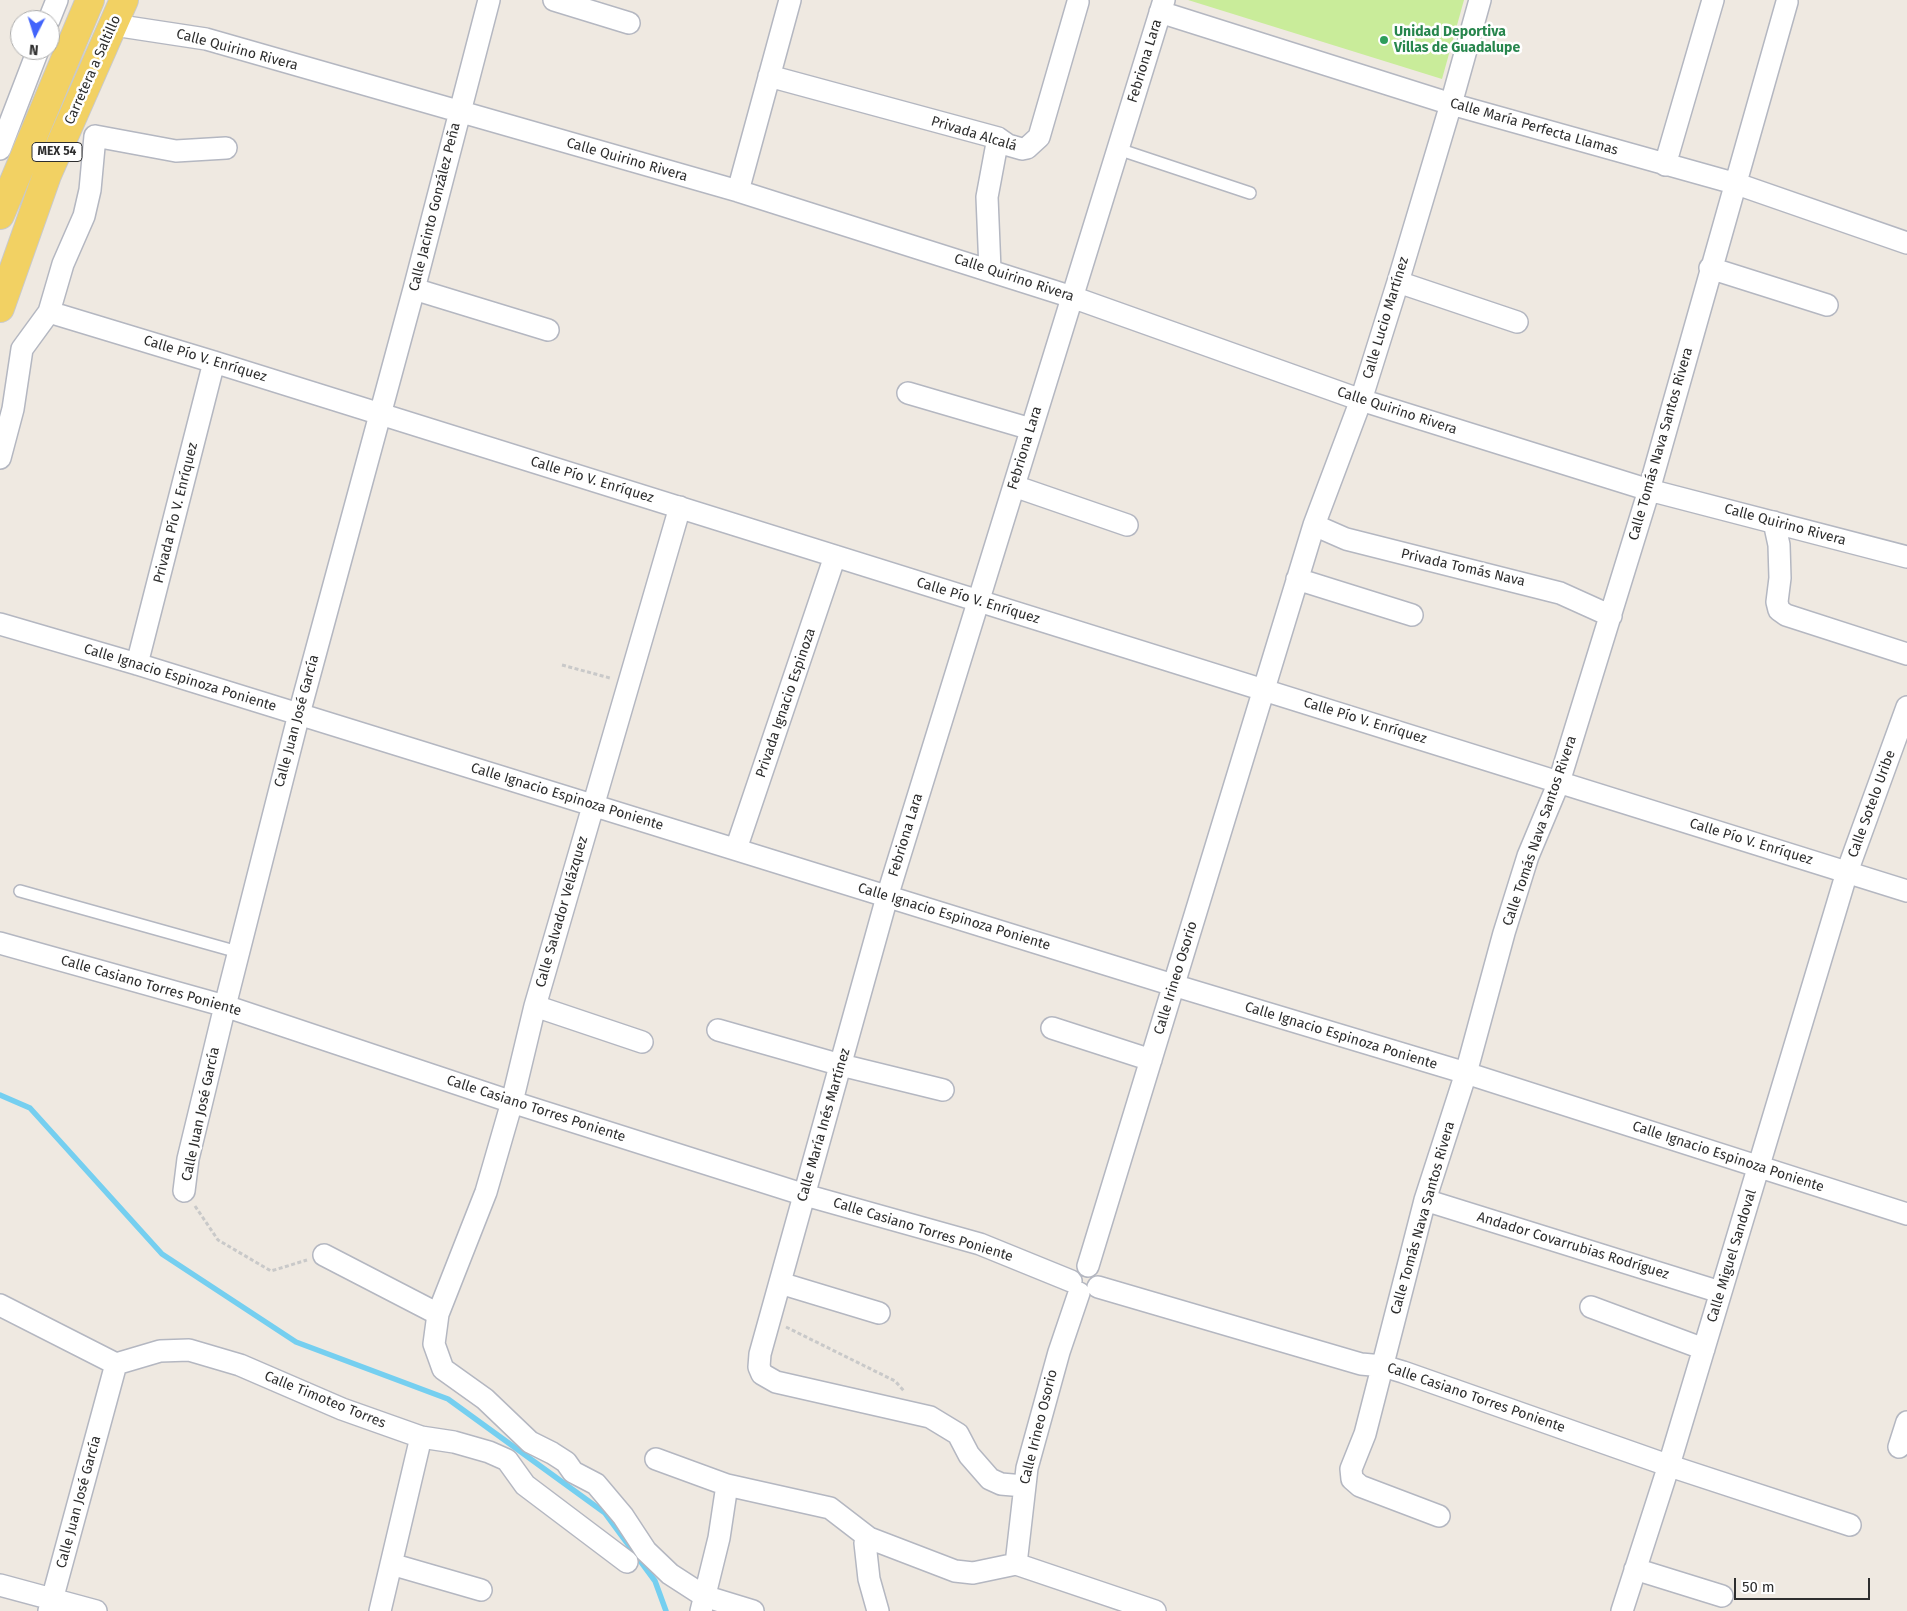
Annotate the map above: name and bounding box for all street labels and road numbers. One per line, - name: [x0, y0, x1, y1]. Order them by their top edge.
- street label: Carretera a Saltillo: [61, 13, 125, 127]
- street label: Febriona Lara: [1124, 17, 1166, 105]
- street label: Calle Quirino Rivera: [174, 26, 300, 74]
- street label: Calle María Perfecta Llamas: [1448, 95, 1620, 159]
- street label: Privada Alcalá: [929, 113, 1019, 155]
- street label: Calle Jacinto González Peña: [406, 121, 464, 293]
- street label: Calle Quirino Rivera: [564, 135, 690, 185]
- road number: MEX 54: [32, 142, 82, 162]
- street label: Calle Quirino Rivera: [952, 251, 1076, 305]
- street label: Calle Lucio Martínez: [1359, 255, 1413, 381]
- street label: Calle Pío V. Enríquez: [141, 332, 269, 386]
- street label: Calle Tomás Nava Santos Rivera: [1625, 346, 1697, 542]
- street label: Calle Quirino Rivera: [1335, 384, 1459, 438]
- street label: Febriona Lara: [1004, 404, 1046, 492]
- street label: Privada Pío V. Enríquez: [150, 441, 202, 585]
- street label: Calle Pío V. Enríquez: [528, 453, 656, 507]
- street label: Calle Quirino Rivera: [1722, 501, 1848, 549]
- street label: Privada Tomás Nava: [1399, 546, 1527, 590]
- street label: Calle Pío V. Enríquez: [914, 574, 1042, 628]
- street label: Privada Ignacio Espinoza: [753, 626, 819, 780]
- street label: Calle Ignacio Espinoza Poniente: [82, 641, 278, 715]
- street label: Calle Juan José García: [271, 653, 323, 789]
- street label: Calle Pío V. Enríquez: [1301, 694, 1429, 748]
- street label: Calle Tomás Nava Santos Rivera: [1499, 734, 1581, 928]
- street label: Calle Sotelo Uribe: [1845, 748, 1899, 860]
- street label: Calle Ignacio Espinoza Poniente: [469, 760, 665, 834]
- street label: Febriona Lara: [885, 791, 927, 879]
- street label: Calle Pío V. Enríquez: [1687, 815, 1815, 869]
- street label: Calle Salvador Velázquez: [532, 834, 592, 990]
- street label: Calle Ignacio Espinoza Poniente: [856, 880, 1052, 954]
- street label: Calle Irineo Osorio: [1151, 919, 1201, 1037]
- street label: Calle Casiano Torres Poniente: [59, 952, 243, 1020]
- street label: Calle Ignacio Espinoza Poniente: [1243, 999, 1439, 1073]
- street label: Calle Juan José García: [179, 1045, 223, 1183]
- street label: Calle María Inés Martínez: [794, 1046, 854, 1204]
- street label: Calle Casiano Torres Poniente: [444, 1072, 628, 1146]
- street label: Calle Ignacio Espinoza Poniente: [1630, 1118, 1826, 1196]
- street label: Calle Tomás Nava Santos Rivera: [1387, 1120, 1459, 1316]
- street label: Calle Miguel Sandoval: [1704, 1187, 1760, 1325]
- street label: Calle Casiano Torres Poniente: [831, 1195, 1015, 1265]
- street label: Andador Covarrubias Rodríguez: [1475, 1209, 1671, 1283]
- street label: Calle Casiano Torres Poniente: [1385, 1360, 1567, 1436]
- street label: Calle Timoteo Torres: [262, 1368, 388, 1432]
- street label: Calle Irineo Osorio: [1017, 1368, 1061, 1486]
- street label: Calle Juan José García: [53, 1434, 105, 1570]

